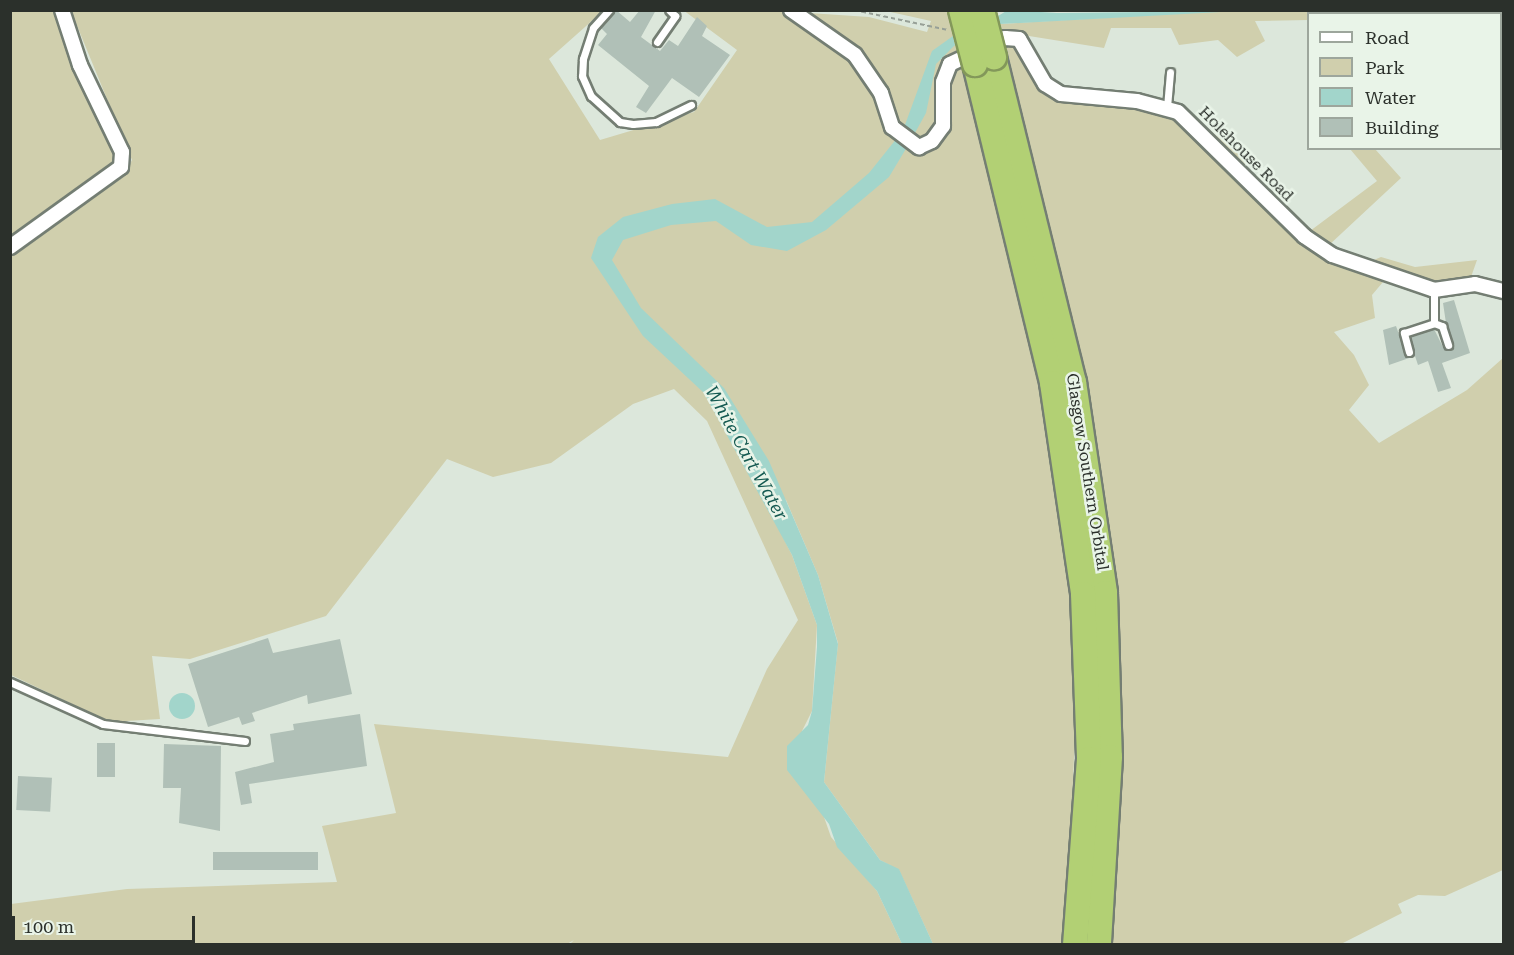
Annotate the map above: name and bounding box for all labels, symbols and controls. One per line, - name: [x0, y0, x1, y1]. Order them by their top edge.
- legend: [1307, 12, 1502, 150]
- text: Road: [1365, 27, 1409, 48]
- text: Park: [1365, 57, 1405, 78]
- text: Water: [1365, 87, 1416, 108]
- street label: Holehouse Road: [1195, 103, 1297, 205]
- text: Building: [1365, 117, 1439, 138]
- street label: Glasgow Southern Orbital: [1062, 372, 1112, 572]
- water label: White Cart Water: [700, 382, 792, 524]
- scale bar: [15, 904, 198, 942]
- text: 100 m: [23, 916, 74, 937]

